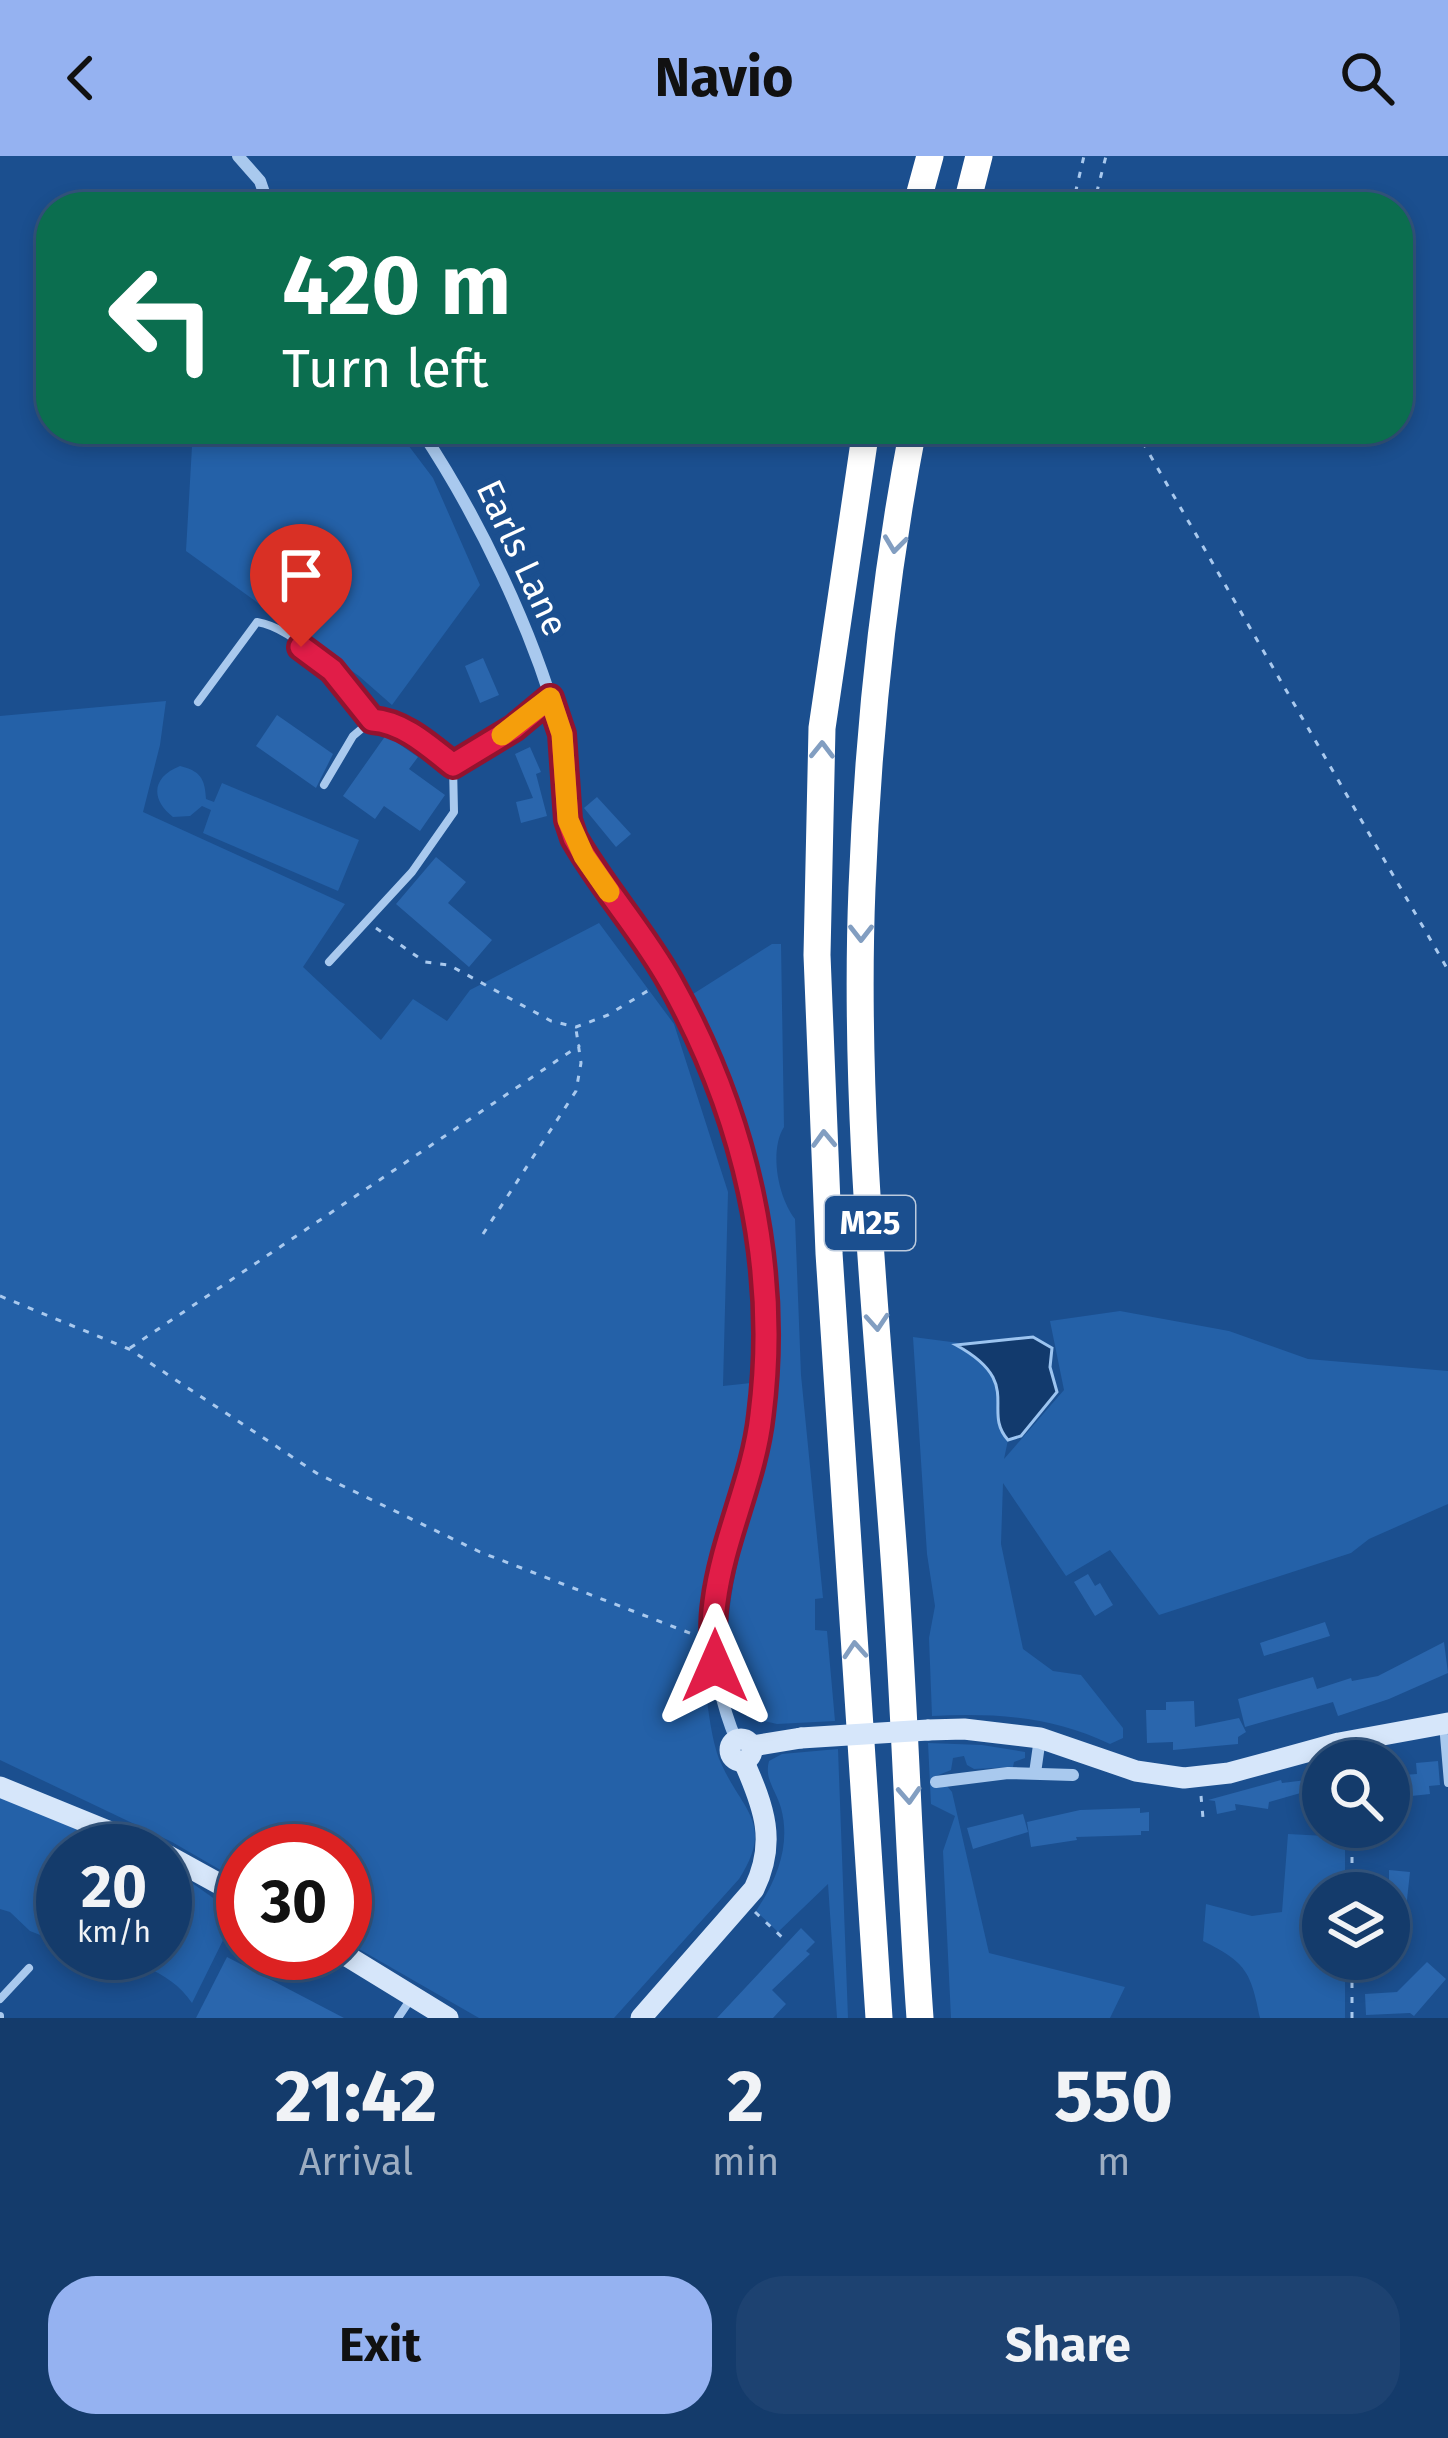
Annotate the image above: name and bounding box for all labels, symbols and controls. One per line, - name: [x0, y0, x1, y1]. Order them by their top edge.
- icon: back: [48, 45, 114, 111]
- icon: search: [1334, 45, 1400, 111]
- text: Navio: [654, 46, 794, 110]
- text: 420 m: [282, 235, 511, 336]
- icon: left: [84, 240, 240, 396]
- text: Turn left: [282, 337, 489, 401]
- street label: Earls Lane: [467, 473, 577, 643]
- pin: [250, 524, 352, 647]
- one-way arrow: [883, 535, 909, 554]
- icon: arrive: [268, 542, 334, 608]
- one-way arrow: [808, 740, 834, 759]
- one-way arrow: [848, 925, 874, 943]
- one-way arrow: [812, 1129, 838, 1148]
- road number: M25: [825, 1196, 915, 1250]
- one-way arrow: [863, 1313, 889, 1332]
- position arrow: [652, 1603, 778, 1729]
- one-way arrow: [843, 1640, 869, 1659]
- map controls: [1302, 1740, 1410, 1980]
- button: search: [1302, 1740, 1410, 1848]
- one-way arrow: [896, 1786, 922, 1805]
- speed limit sign: 30: [216, 1824, 372, 1980]
- text: 20: [81, 1851, 147, 1923]
- button: layers: [1302, 1872, 1410, 1980]
- text: km/h: [77, 1914, 151, 1950]
- text: 21:42: [275, 2054, 437, 2140]
- text: 2: [727, 2054, 764, 2140]
- text: 550: [1054, 2054, 1173, 2140]
- text: Arrival: [299, 2139, 413, 2185]
- text: min: [712, 2139, 779, 2185]
- text: m: [1097, 2139, 1130, 2185]
- button: Exit: [48, 2276, 712, 2414]
- button: Share: [736, 2276, 1400, 2414]

